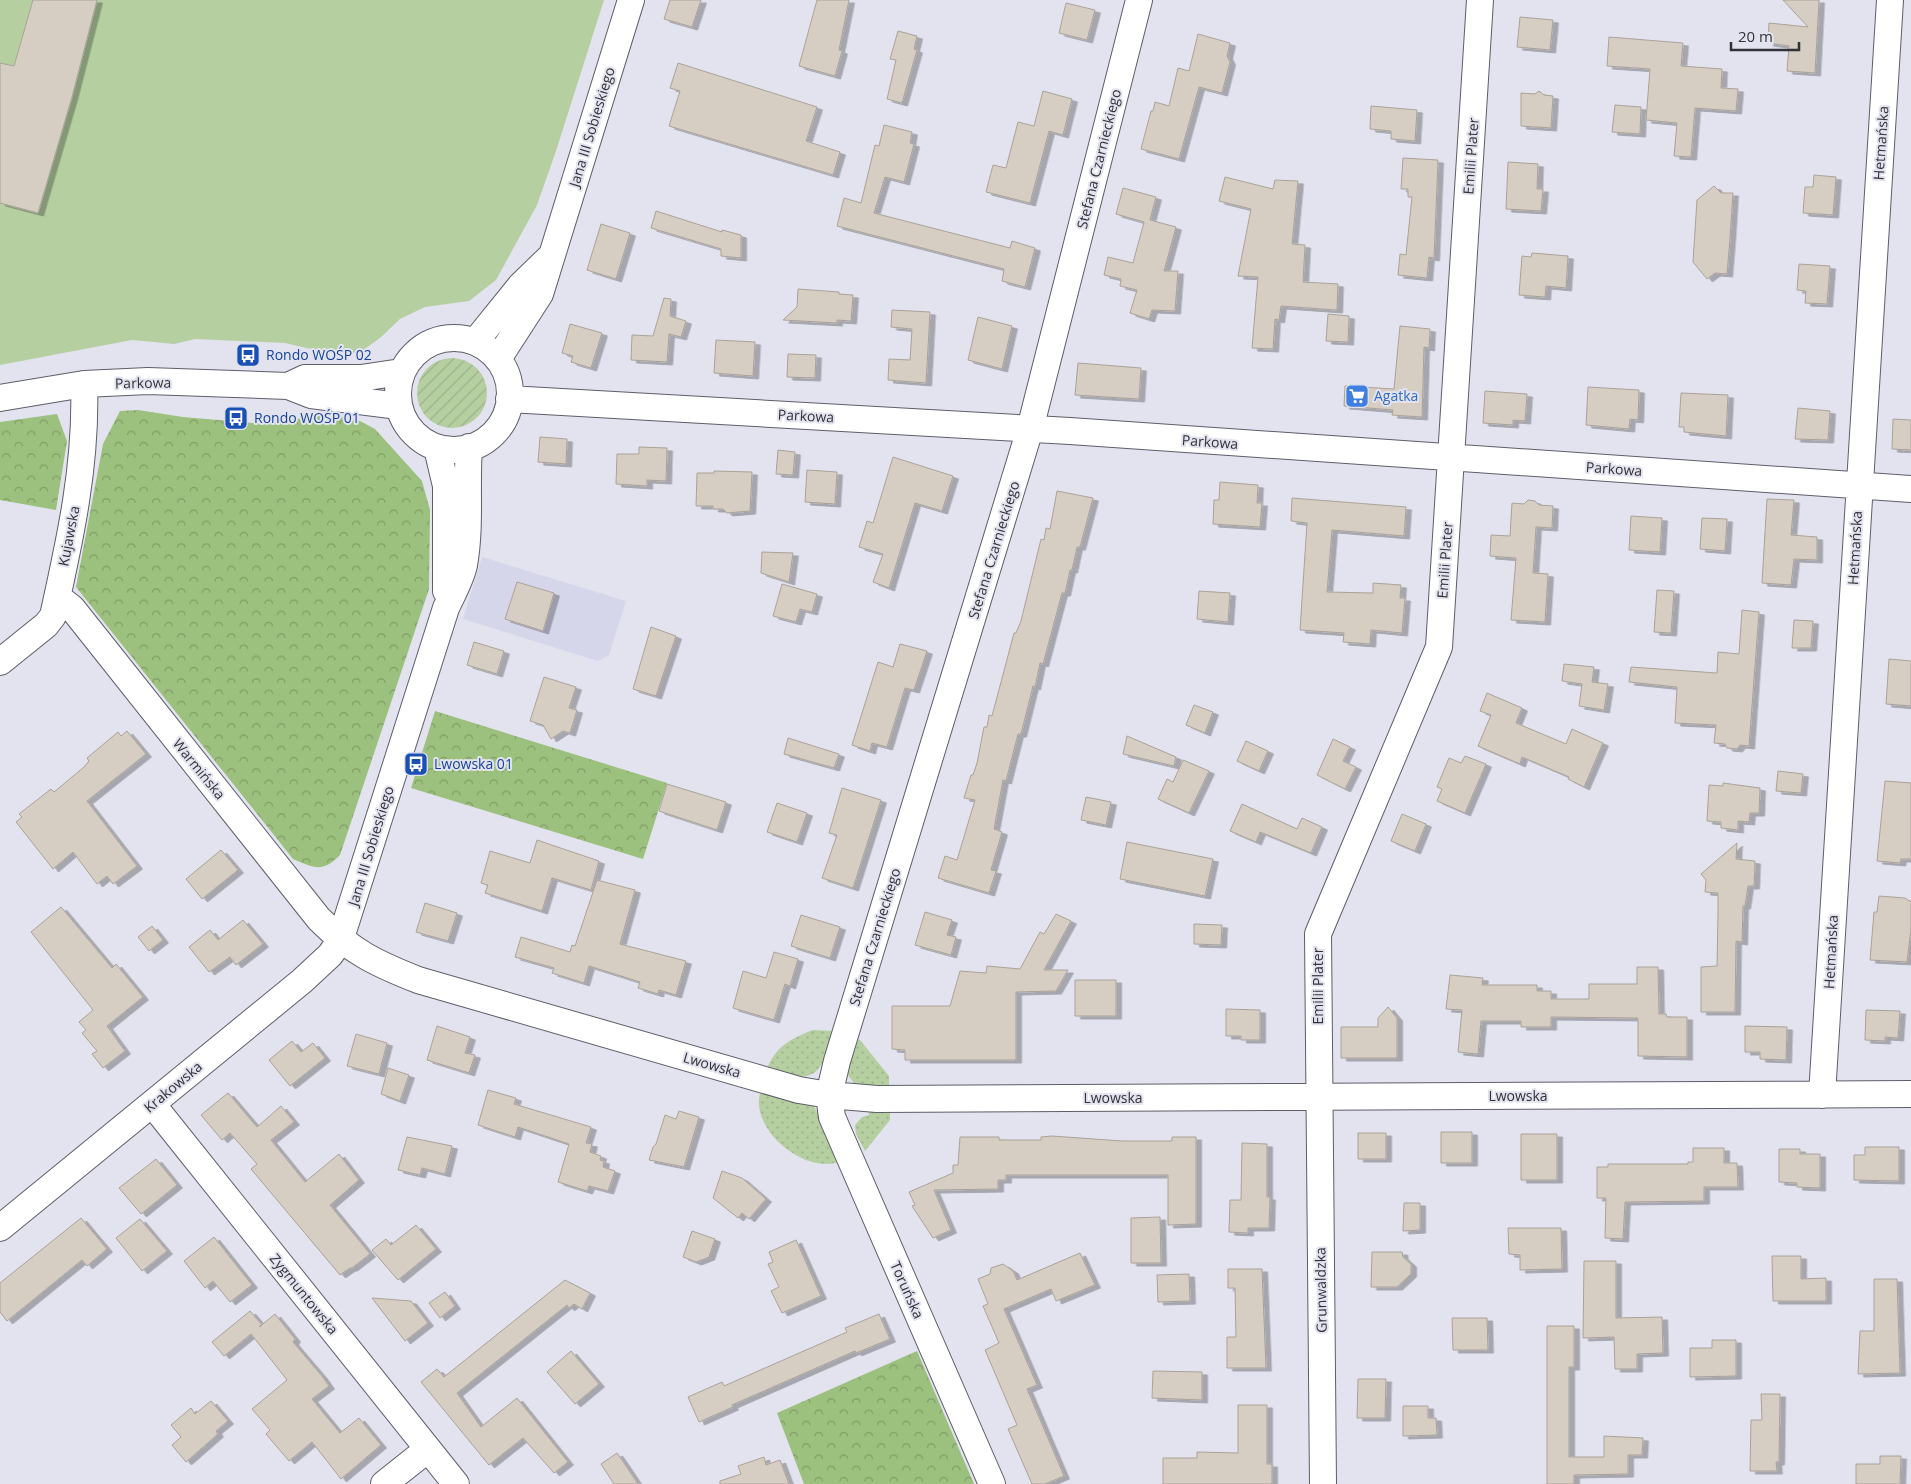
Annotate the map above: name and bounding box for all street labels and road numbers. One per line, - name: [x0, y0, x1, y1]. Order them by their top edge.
- street label: Jana III Sobieskiego: [564, 65, 619, 191]
- street label: Stefana Czarnieckiego: [1072, 87, 1125, 231]
- street label: Hetmańska: [1868, 105, 1893, 181]
- street label: Emilii Plater: [1458, 117, 1483, 195]
- street label: Parkowa: [115, 373, 171, 392]
- street label: Parkowa: [777, 405, 835, 426]
- street label: Parkowa: [1181, 430, 1239, 453]
- street label: Parkowa: [1585, 457, 1643, 480]
- street label: Stefana Czarnieckiego: [963, 479, 1024, 621]
- street label: Kujawska: [53, 504, 84, 568]
- street label: Hetmańska: [1843, 510, 1866, 586]
- street label: Emilii Plater: [1432, 521, 1457, 599]
- street label: Warmińska: [169, 734, 230, 803]
- street label: Jana III Sobieskiego: [343, 784, 398, 910]
- street label: Stefana Czarnieckiego: [844, 866, 905, 1008]
- street label: Hetmańska: [1819, 914, 1842, 990]
- street label: Emilii Plater: [1308, 947, 1327, 1024]
- street label: Lwowska: [681, 1047, 743, 1082]
- street label: Krakowska: [140, 1057, 206, 1117]
- street label: Lwowska: [1488, 1086, 1548, 1105]
- street label: Lwowska: [1083, 1088, 1143, 1107]
- street label: Grunwaldzka: [1310, 1247, 1331, 1333]
- street label: Zygmuntowska: [266, 1249, 343, 1338]
- street label: Toruńska: [886, 1258, 929, 1321]

